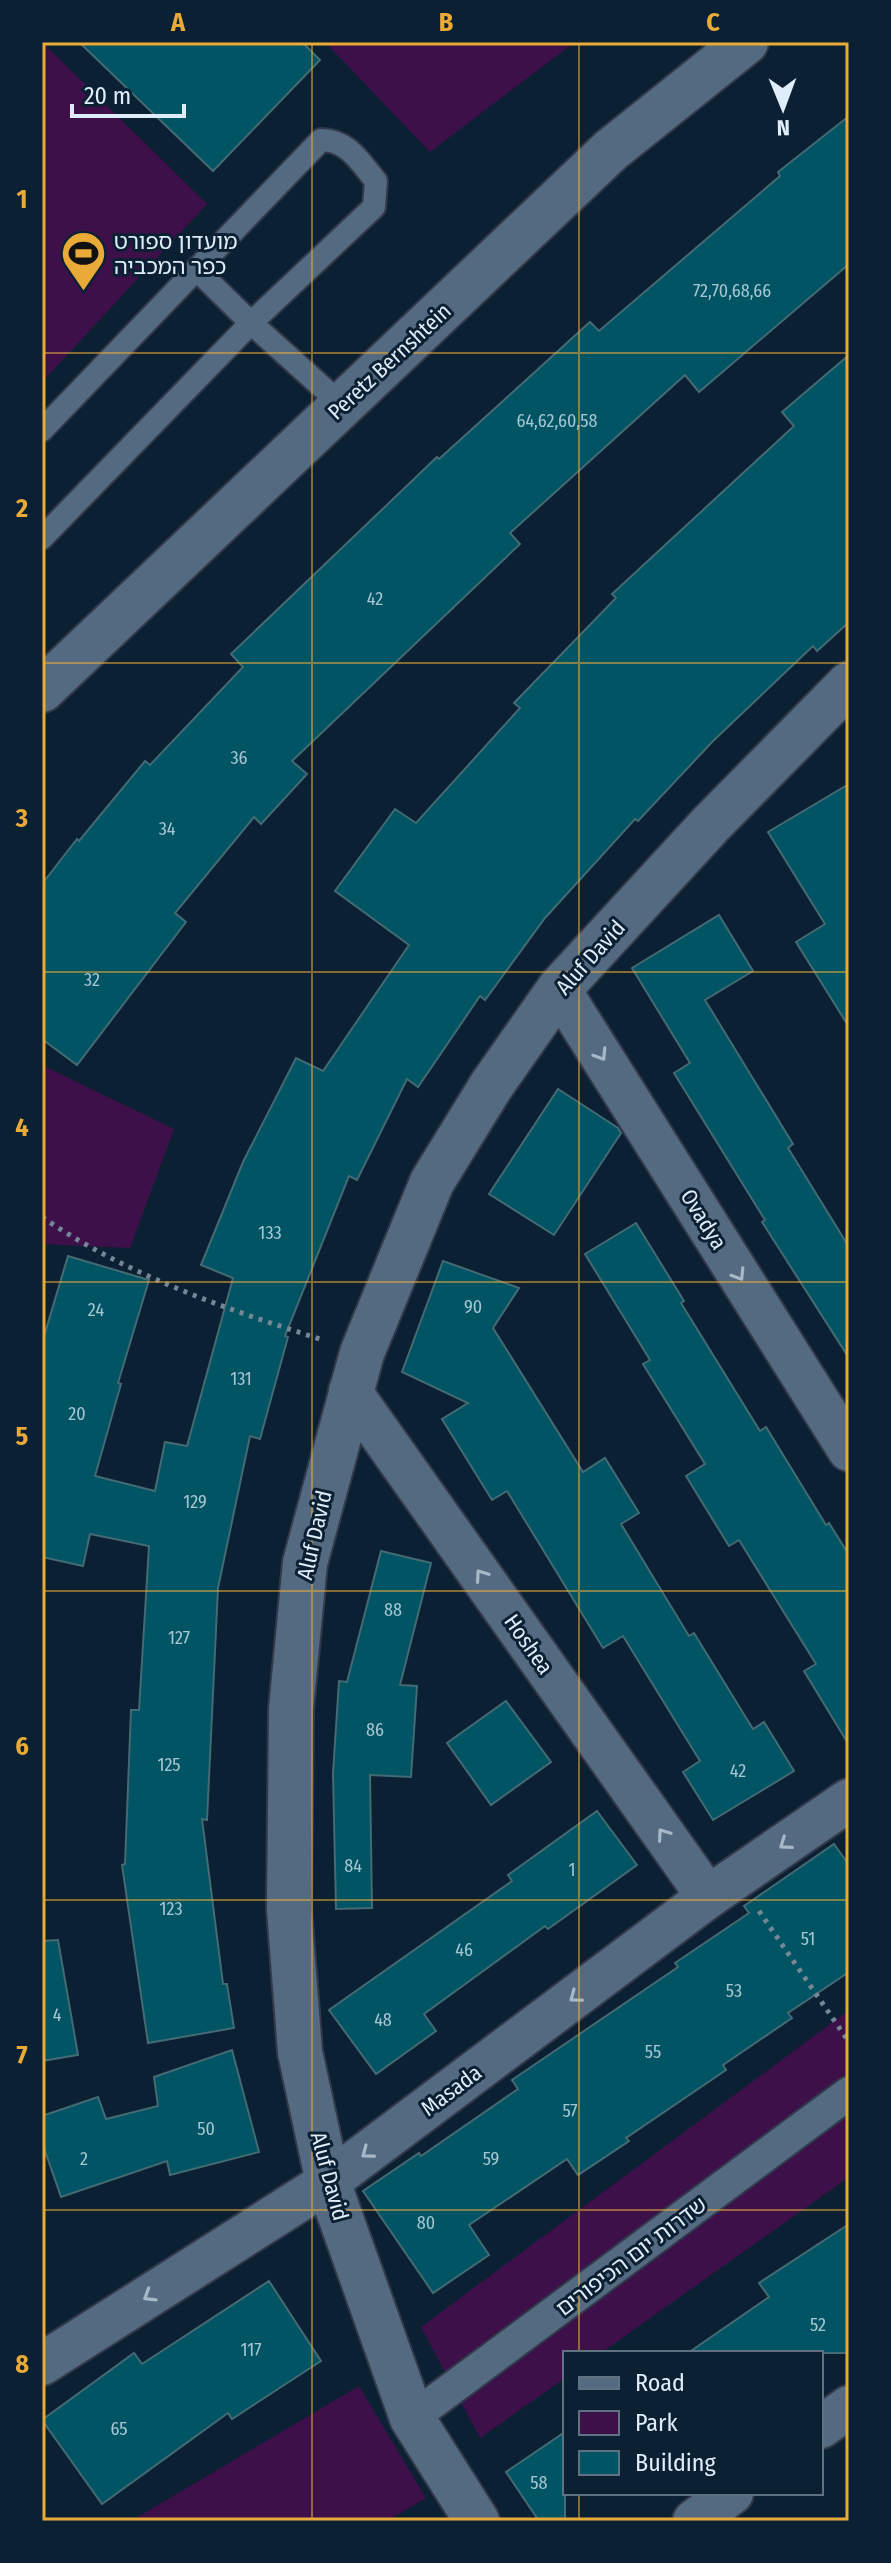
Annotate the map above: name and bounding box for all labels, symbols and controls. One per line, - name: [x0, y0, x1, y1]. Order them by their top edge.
- text: A: [170, 7, 186, 38]
- text: B: [439, 7, 454, 38]
- text: C: [706, 7, 720, 38]
- scale bar: [72, 68, 184, 118]
- north arrow: [743, 68, 823, 148]
- text: 20 m: [84, 82, 131, 110]
- text: N: [777, 114, 790, 141]
- text: 1: [17, 184, 28, 215]
- place label: מועדון ספורט כפר המכביה: [114, 228, 238, 280]
- sports icon: מועדון ספורט כפר המכביה: [59, 230, 107, 293]
- house number: 72,70,68,66: [693, 280, 771, 302]
- street label: Peretz Bernshtein: [322, 297, 457, 425]
- house number: 64,62,60,58: [516, 410, 598, 432]
- text: 2: [15, 493, 28, 524]
- house number: 42: [367, 588, 383, 610]
- house number: 36: [230, 747, 248, 769]
- text: 3: [15, 803, 28, 834]
- house number: 34: [159, 818, 176, 840]
- street label: Aluf David: [550, 915, 631, 1000]
- house number: 32: [84, 969, 100, 991]
- one-way arrow: [591, 1046, 606, 1060]
- text: 4: [15, 1112, 29, 1143]
- street label: Ovadya: [675, 1184, 733, 1254]
- house number: 133: [258, 1222, 282, 1244]
- one-way arrow: [729, 1266, 745, 1281]
- house number: 90: [464, 1296, 482, 1318]
- house number: 24: [88, 1299, 104, 1321]
- house number: 131: [230, 1368, 252, 1390]
- house number: 20: [68, 1403, 86, 1425]
- text: 5: [16, 1421, 29, 1452]
- street label: Aluf David: [291, 1488, 338, 1582]
- house number: 129: [183, 1491, 207, 1513]
- one-way arrow: [476, 1570, 490, 1584]
- house number: 88: [384, 1599, 402, 1621]
- street label: Hoshea: [498, 1609, 559, 1680]
- house number: 127: [168, 1627, 190, 1649]
- house number: 86: [366, 1719, 384, 1741]
- text: 6: [15, 1731, 29, 1762]
- house number: 125: [157, 1754, 181, 1776]
- house number: 42: [730, 1760, 746, 1782]
- one-way arrow: [658, 1828, 673, 1842]
- one-way arrow: [779, 1834, 793, 1849]
- house number: 84: [344, 1855, 362, 1877]
- house number: 1: [568, 1859, 576, 1881]
- house number: 123: [159, 1898, 183, 1920]
- house number: 51: [801, 1928, 815, 1950]
- house number: 46: [455, 1939, 473, 1961]
- house number: 53: [726, 1980, 742, 2002]
- one-way arrow: [569, 1988, 583, 2002]
- house number: 4: [53, 2004, 62, 2026]
- house number: 48: [374, 2009, 392, 2031]
- text: 7: [16, 2040, 28, 2071]
- house number: 55: [645, 2041, 661, 2063]
- street label: Masada: [416, 2059, 487, 2122]
- house number: 57: [562, 2100, 578, 2122]
- house number: 50: [197, 2118, 215, 2140]
- street label: Aluf David: [305, 2129, 354, 2224]
- one-way arrow: [361, 2144, 375, 2158]
- house number: 2: [80, 2148, 88, 2170]
- house number: 59: [483, 2148, 499, 2170]
- street label: שדרות יום הכיפורים: [551, 2191, 712, 2322]
- house number: 80: [417, 2212, 435, 2234]
- one-way arrow: [144, 2286, 158, 2301]
- house number: 52: [810, 2314, 826, 2336]
- house number: 117: [240, 2339, 262, 2361]
- text: 8: [15, 2349, 29, 2380]
- legend: [563, 2351, 823, 2495]
- text: Road: [635, 2369, 685, 2397]
- text: Park: [635, 2409, 678, 2437]
- house number: 65: [110, 2418, 128, 2440]
- text: Building: [635, 2449, 717, 2477]
- house number: 58: [530, 2472, 548, 2494]

